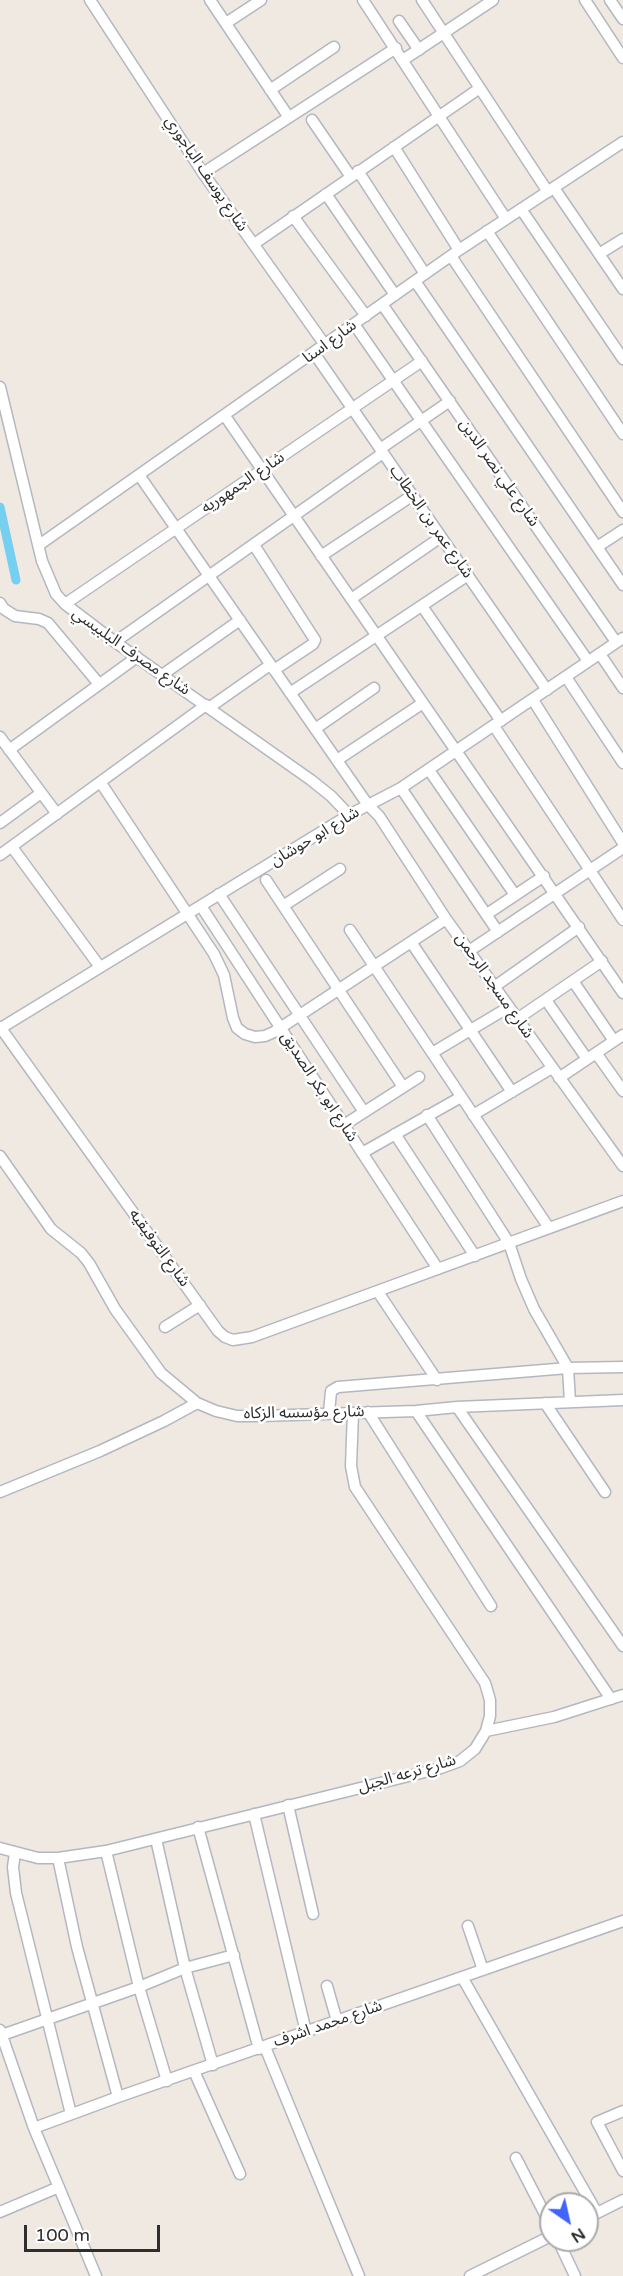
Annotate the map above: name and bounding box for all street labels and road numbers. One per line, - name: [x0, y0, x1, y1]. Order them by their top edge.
- street label: شارع يوسف الباجوري: [160, 113, 252, 235]
- street label: شارع اسنا: [299, 316, 361, 368]
- street label: شارع علي نصر الدين: [455, 415, 543, 531]
- street label: شارع الجمهوريه: [198, 448, 288, 518]
- street label: شارع عمر بن الخطاب: [385, 462, 477, 582]
- street label: شارع مصرف البلبيسي: [68, 604, 194, 700]
- street label: شارع ابو حوشان: [267, 803, 363, 871]
- street label: شارع مسجد الرحمن: [451, 930, 537, 1042]
- street label: شارع ابو بكر الصديق: [276, 1028, 362, 1146]
- street label: شارع التوفيقيه: [124, 1205, 194, 1291]
- street label: شارع مؤسسه الزكاه: [243, 1402, 365, 1424]
- street label: شارع ترعه الجبل: [356, 1751, 458, 1797]
- street label: شارع محمد اشرف: [271, 1996, 385, 2052]

